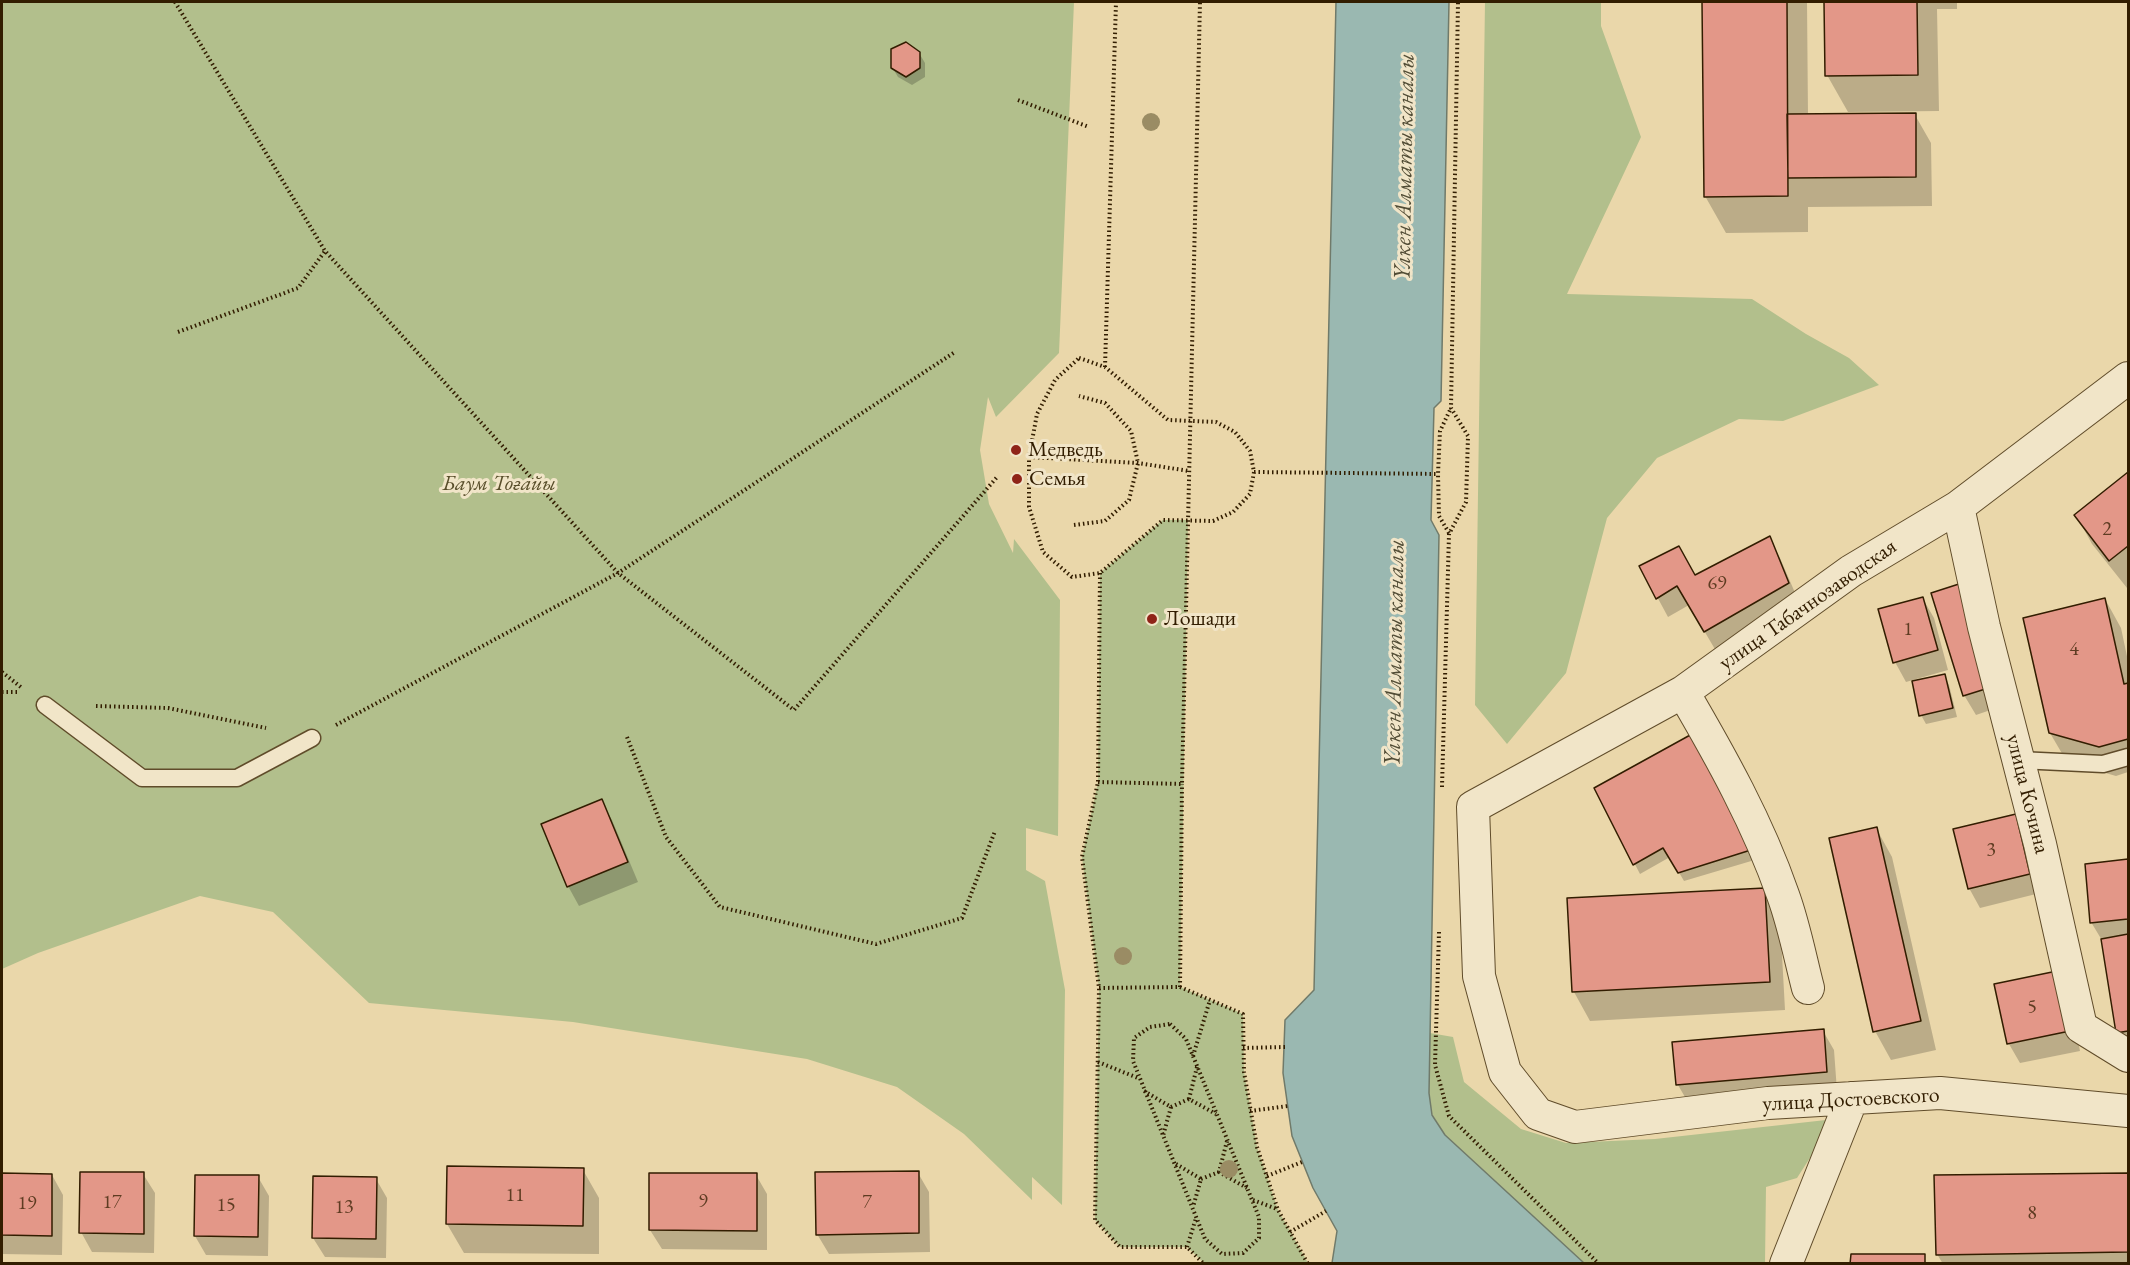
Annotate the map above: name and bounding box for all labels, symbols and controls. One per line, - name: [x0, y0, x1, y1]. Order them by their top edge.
- water label: Үлкен Алматы каналы: [1389, 53, 1421, 281]
- place label: Медведь: [1028, 437, 1103, 463]
- marker: Медведь: [1009, 443, 1023, 457]
- place label: Семья: [1029, 466, 1086, 492]
- park label: Баум Тоғайы: [442, 471, 556, 497]
- marker: Семья: [1010, 472, 1024, 486]
- house number: 2: [2102, 518, 2112, 542]
- street label: улица Табачнозаводская: [1714, 534, 1902, 676]
- water label: Үлкен Алматы каналы: [1379, 539, 1411, 767]
- house number: 69: [1707, 572, 1727, 596]
- place label: Лошади: [1164, 606, 1236, 632]
- marker: Лошади: [1145, 612, 1159, 626]
- house number: 1: [1903, 618, 1913, 642]
- house number: 4: [2069, 638, 2079, 662]
- street label: улица Кочина: [1999, 731, 2055, 857]
- house number: 3: [1986, 839, 1996, 863]
- house number: 5: [2027, 996, 2037, 1020]
- street label: улица Достоевского: [1762, 1082, 1940, 1118]
- house number: 11: [505, 1184, 525, 1208]
- house number: 9: [698, 1190, 708, 1214]
- house number: 17: [102, 1191, 122, 1215]
- house number: 7: [862, 1191, 872, 1215]
- house number: 19: [17, 1192, 37, 1216]
- house number: 15: [216, 1194, 236, 1218]
- house number: 13: [334, 1196, 354, 1220]
- house number: 8: [2027, 1202, 2037, 1226]

